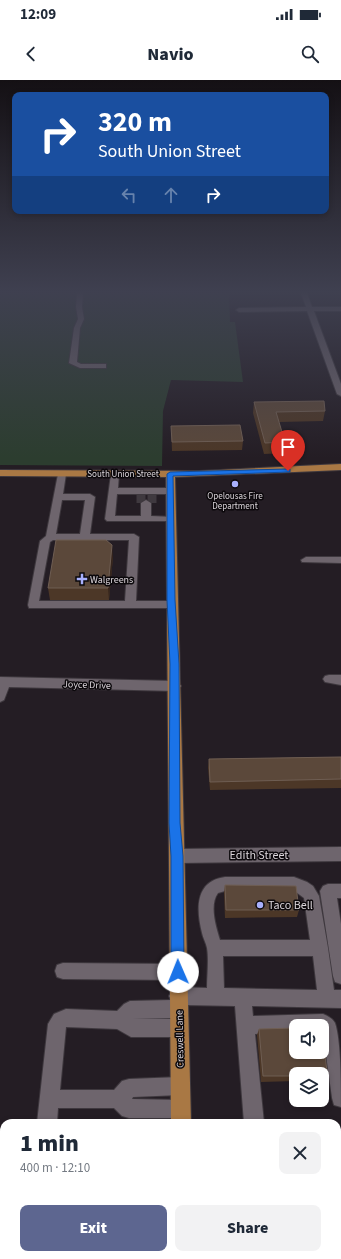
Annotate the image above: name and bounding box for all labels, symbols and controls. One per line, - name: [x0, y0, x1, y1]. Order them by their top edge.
- text: 12:09: [20, 4, 56, 25]
- text: Navio: [147, 42, 194, 67]
- icon: back: [20, 43, 42, 65]
- icon: search: [299, 43, 321, 65]
- text: 320 m: [98, 102, 172, 142]
- icon: right: [32, 108, 84, 160]
- text: South Union Street: [98, 139, 241, 164]
- icon: left: [118, 184, 140, 206]
- icon: ahead: [160, 184, 182, 206]
- icon: right: [202, 184, 224, 206]
- pin: [271, 430, 305, 471]
- icon: arrive: [277, 436, 299, 458]
- street label: South Union Street: [87, 468, 159, 481]
- marker: Opelousas Fire Department: [230, 479, 240, 489]
- place label: Opelousas Fire Department: [207, 490, 263, 513]
- place label: Walgreens: [90, 573, 133, 587]
- marker: Walgreens: [77, 574, 87, 584]
- street label: Joyce Drive: [63, 677, 111, 693]
- street label: Edith Street: [230, 847, 288, 864]
- place label: Taco Bell: [268, 897, 313, 914]
- marker: Taco Bell: [255, 900, 265, 910]
- position arrow: [157, 951, 199, 993]
- street label: Creswell Lane: [172, 1010, 188, 1068]
- map controls: [289, 1019, 329, 1107]
- button: sound: [289, 1019, 329, 1059]
- button: layers: [289, 1067, 329, 1107]
- text: 1 min: [20, 1126, 79, 1161]
- button: close: [279, 1132, 321, 1174]
- text: 400 m · 12:10: [20, 1159, 90, 1177]
- button: Exit: [20, 1205, 167, 1251]
- button: Share: [175, 1205, 321, 1251]

